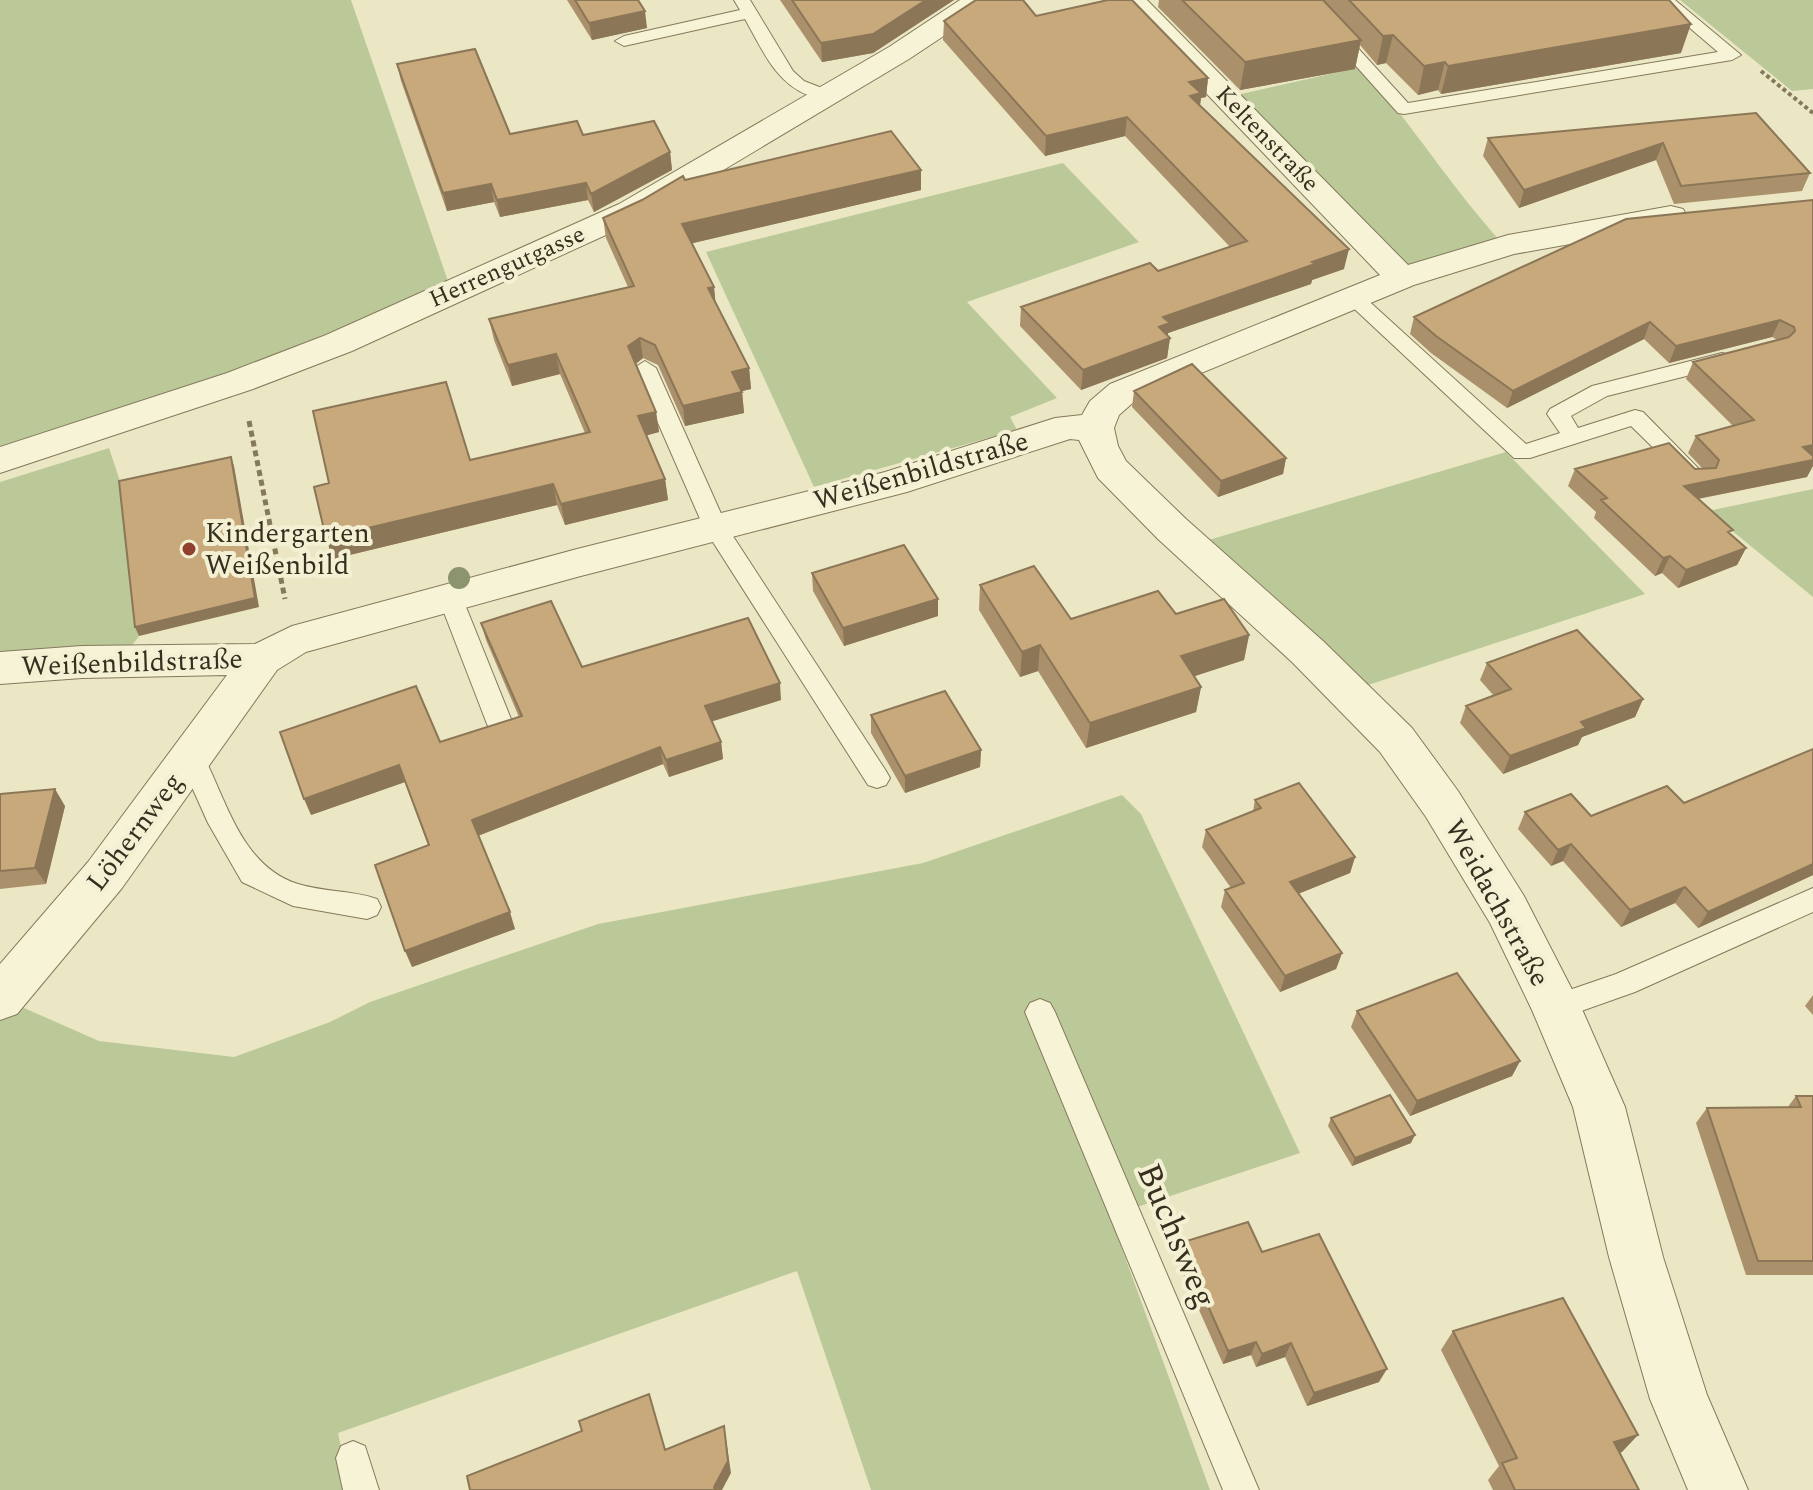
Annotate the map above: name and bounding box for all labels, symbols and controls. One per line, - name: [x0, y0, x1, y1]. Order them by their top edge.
- street label: Keltenstraße: [1207, 78, 1327, 200]
- street label: Herrengutgasse: [423, 217, 591, 317]
- street label: Weißenbildstraße: [808, 420, 1034, 522]
- place label: Kindergarten Weißenbild: [205, 512, 370, 587]
- marker: Kindergarten Weißenbild: [180, 540, 198, 558]
- street label: Weißenbildstraße: [20, 638, 244, 688]
- street label: Löhernweg: [76, 763, 194, 901]
- street label: Weidachstraße: [1433, 811, 1561, 995]
- street label: Buchsweg: [1122, 1155, 1230, 1317]

